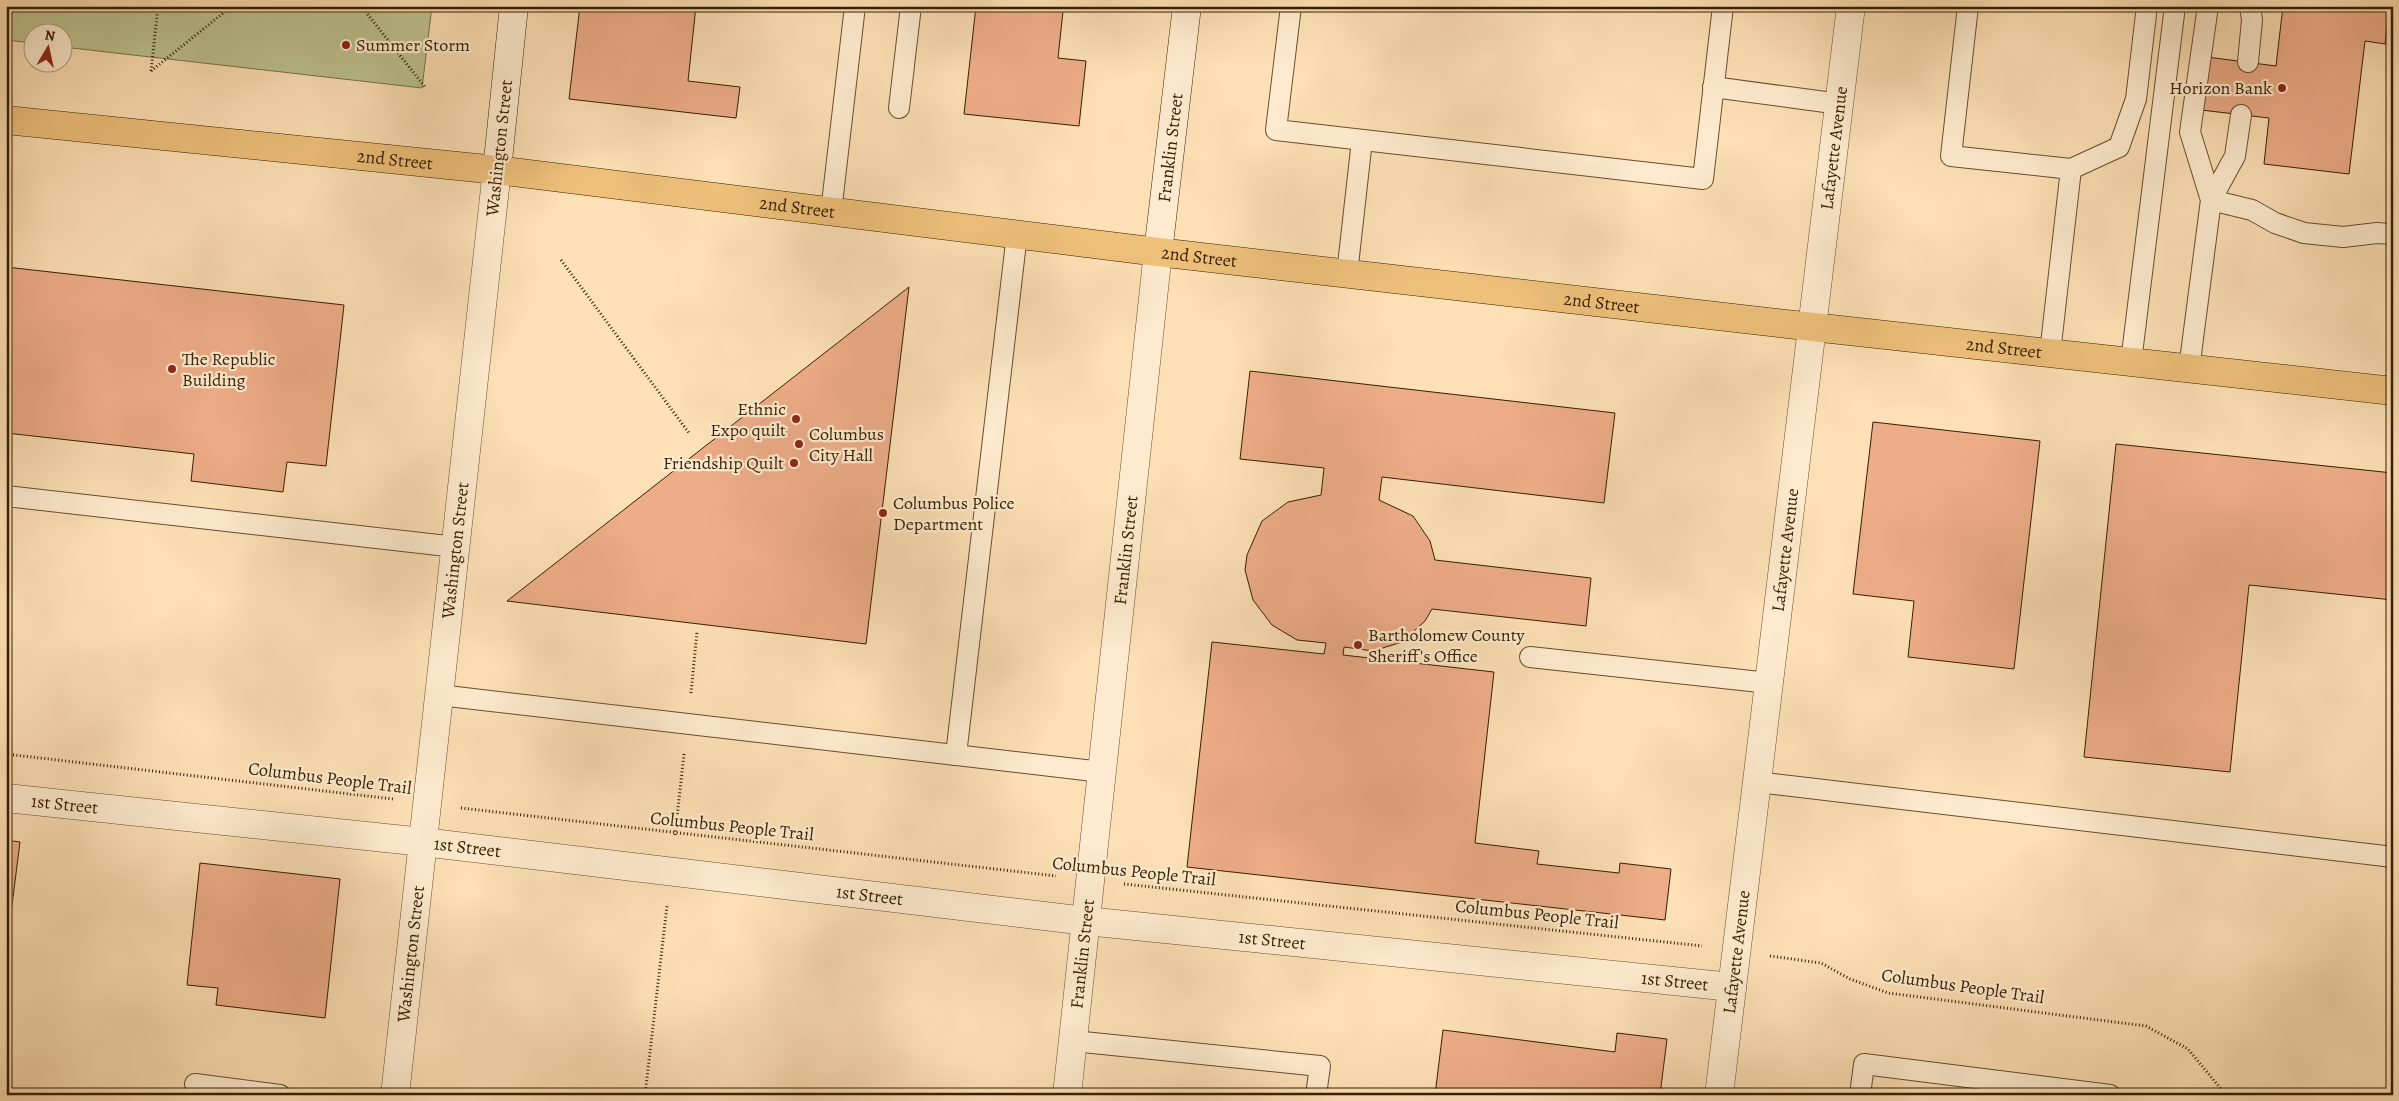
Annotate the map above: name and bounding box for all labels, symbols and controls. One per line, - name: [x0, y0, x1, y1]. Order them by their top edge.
- north arrow: [22, 22, 72, 72]
- text: N: [43, 25, 56, 46]
- place label: Summer Storm: [356, 33, 470, 57]
- marker: Summer Storm: [340, 39, 352, 51]
- place label: Horizon Bank: [2169, 76, 2272, 100]
- street label: Washington Street: [480, 79, 518, 218]
- marker: Horizon Bank: [2276, 82, 2288, 94]
- street label: Lafayette Avenue: [1814, 85, 1853, 211]
- street label: Franklin Street: [1152, 92, 1189, 204]
- street label: 2nd Street: [356, 144, 434, 175]
- street label: 2nd Street: [758, 191, 836, 224]
- street label: 2nd Street: [1160, 240, 1238, 273]
- street label: 2nd Street: [1562, 287, 1641, 319]
- street label: 2nd Street: [1965, 332, 2043, 364]
- place label: The Republic Building: [182, 347, 275, 392]
- marker: The Republic Building: [166, 363, 178, 375]
- place label: Ethnic Expo quilt: [710, 397, 786, 442]
- marker: Ethnic Expo quilt: [790, 413, 802, 425]
- place label: Columbus City Hall: [809, 422, 884, 467]
- marker: Columbus City Hall: [793, 438, 805, 450]
- place label: Friendship Quilt: [663, 451, 784, 475]
- marker: Friendship Quilt: [788, 457, 800, 469]
- street label: Washington Street: [436, 481, 475, 621]
- street label: Lafayette Avenue: [1766, 487, 1804, 613]
- place label: Columbus Police Department: [893, 491, 1015, 536]
- street label: Franklin Street: [1108, 494, 1144, 606]
- marker: Columbus Police Department: [877, 507, 889, 519]
- place label: Bartholomew County Sheriff's Office: [1368, 623, 1526, 668]
- marker: Bartholomew County Sheriff's Office: [1352, 639, 1364, 651]
- street label: Columbus People Trail: [247, 756, 414, 800]
- street label: 1st Street: [30, 789, 99, 820]
- street label: Columbus People Trail: [649, 805, 815, 847]
- street label: 1st Street: [433, 831, 502, 863]
- street label: Columbus People Trail: [1051, 850, 1217, 892]
- street label: 1st Street: [835, 879, 904, 911]
- street label: Washington Street: [391, 884, 430, 1024]
- street label: Lafayette Avenue: [1717, 889, 1756, 1015]
- street label: Columbus People Trail: [1454, 893, 1620, 935]
- street label: Franklin Street: [1064, 898, 1100, 1010]
- street label: 1st Street: [1237, 925, 1307, 955]
- street label: Columbus People Trail: [1880, 963, 2047, 1009]
- street label: 1st Street: [1640, 966, 1710, 997]

